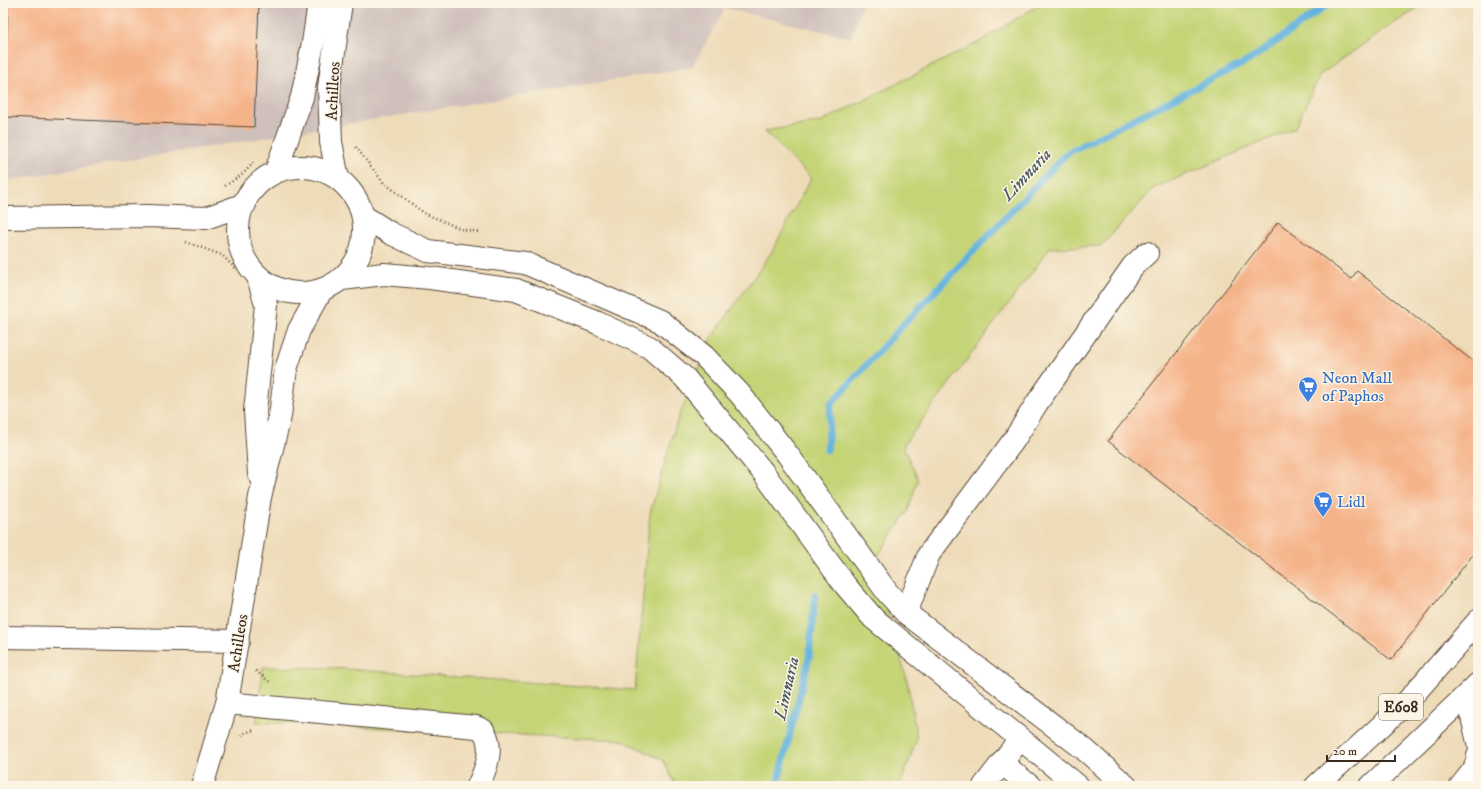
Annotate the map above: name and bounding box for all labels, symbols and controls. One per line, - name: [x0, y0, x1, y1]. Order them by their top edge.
- street label: Achilleos: [321, 61, 345, 121]
- water label: Limnaria: [996, 144, 1057, 206]
- place label: Neon Mall of Paphos: [1322, 368, 1392, 406]
- supermarket icon: Neon Mall of Paphos: [1297, 375, 1319, 403]
- supermarket icon: Lidl: [1312, 490, 1334, 518]
- place label: Lidl: [1337, 492, 1366, 512]
- street label: Achilleos: [224, 613, 252, 674]
- water label: Limnaria: [769, 655, 805, 723]
- road number: E608: [1379, 694, 1423, 720]
- scale bar: [1327, 737, 1395, 763]
- text: 20 m: [1333, 744, 1357, 759]

